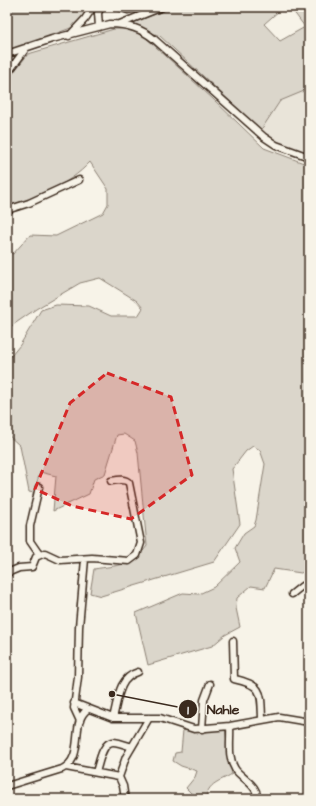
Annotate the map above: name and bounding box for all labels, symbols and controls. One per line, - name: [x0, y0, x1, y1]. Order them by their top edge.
- callout: Nahle: [178, 696, 247, 722]
- text: Nahle: [207, 700, 240, 720]
- text: 1: [187, 702, 189, 719]

